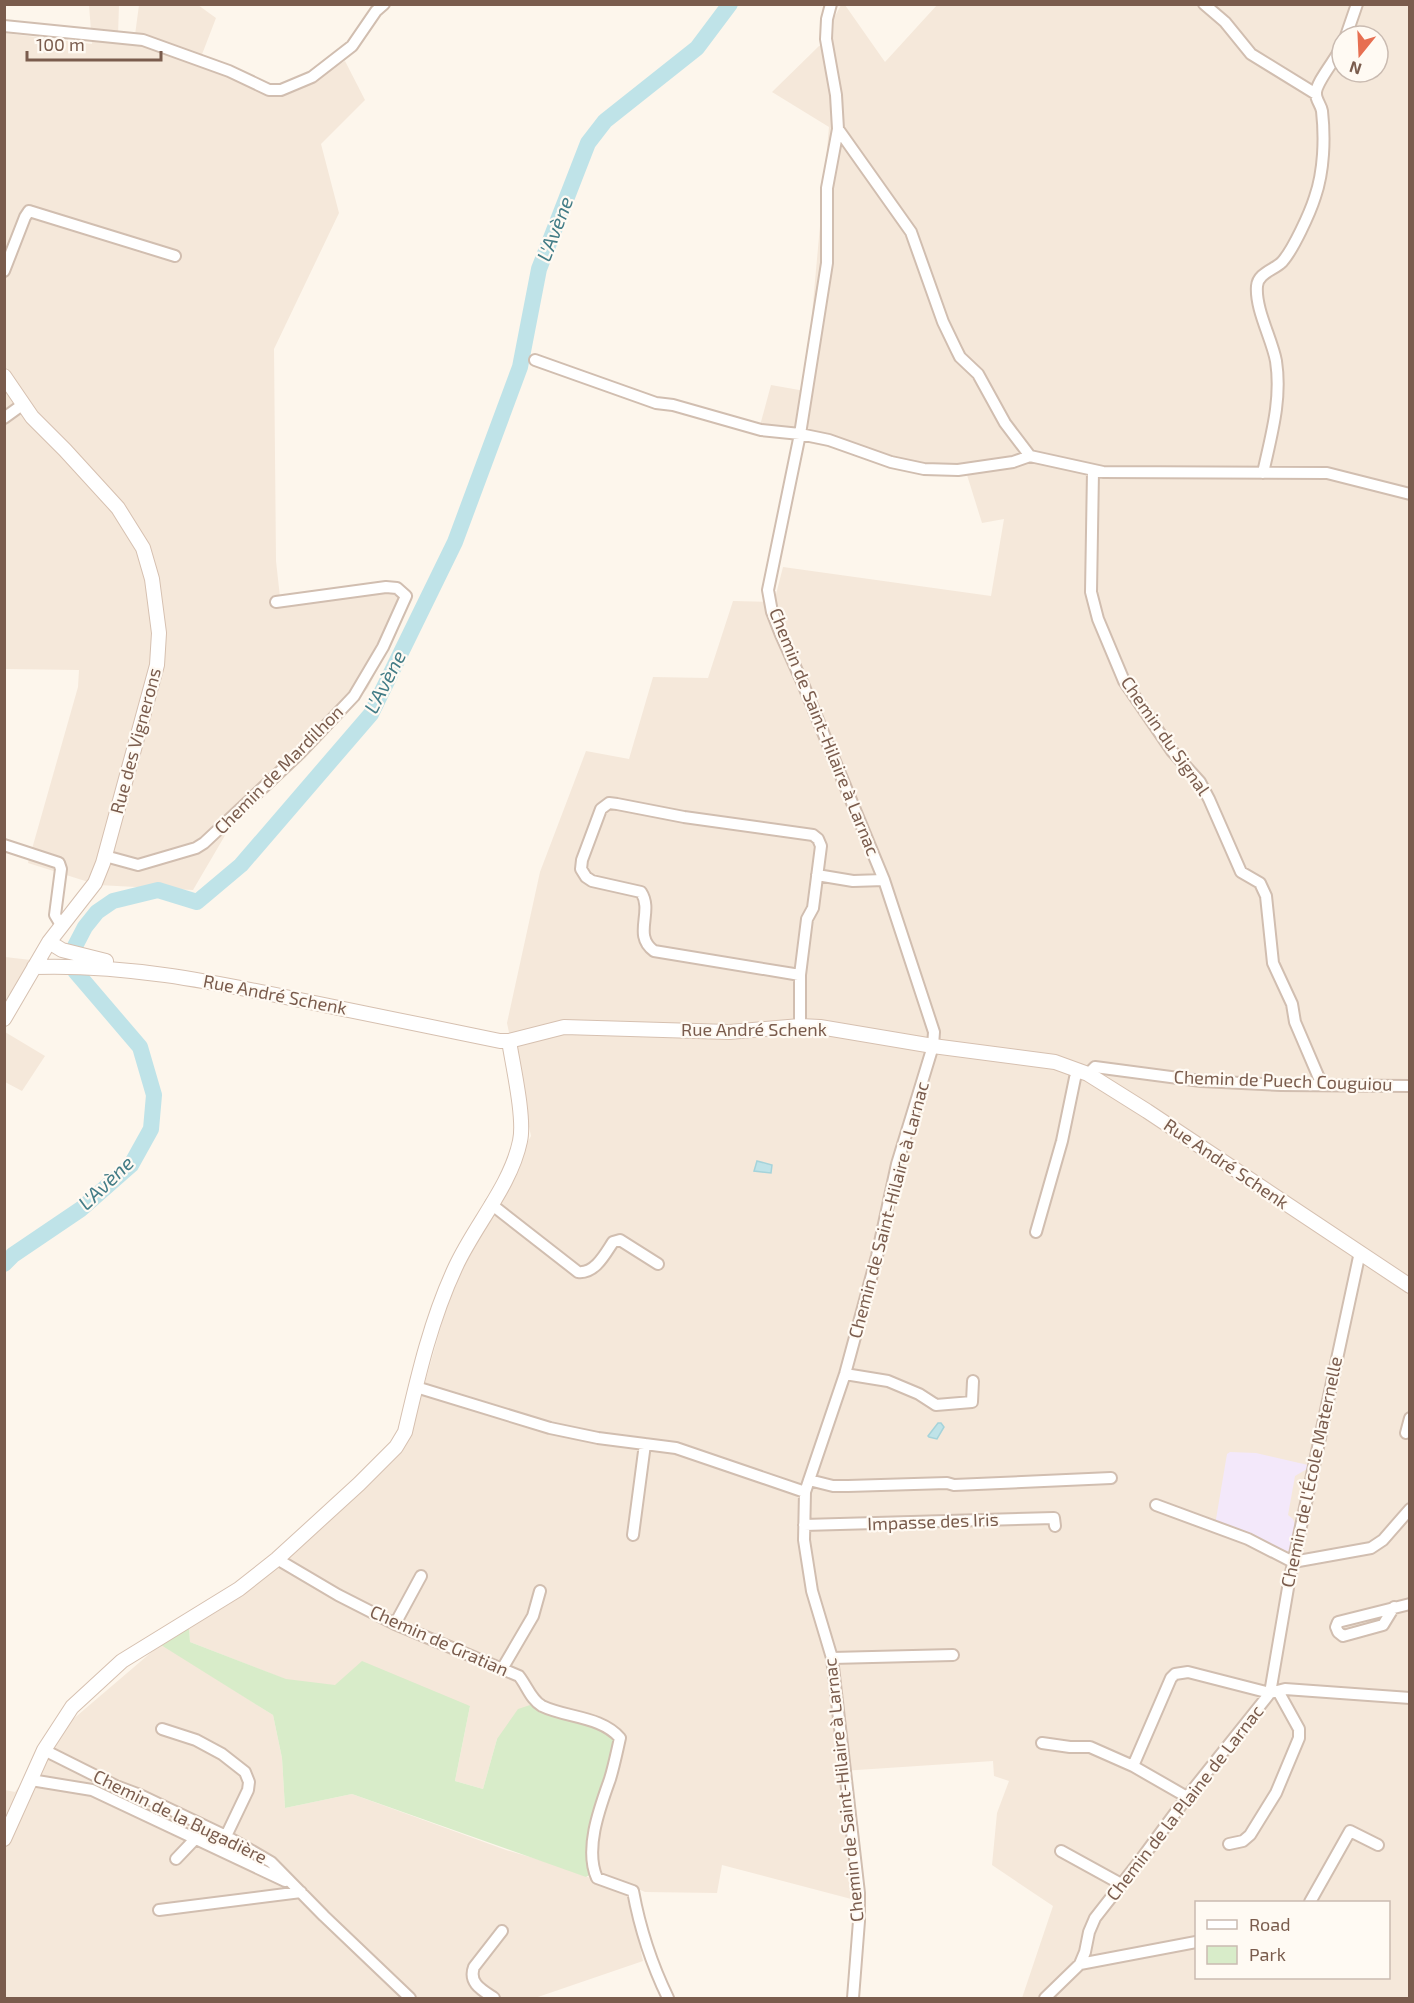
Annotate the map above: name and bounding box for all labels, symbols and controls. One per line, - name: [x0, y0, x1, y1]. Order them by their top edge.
- scale bar: [27, 24, 160, 62]
- north arrow: [1330, 24, 1390, 84]
- text: 100 m: [36, 33, 85, 55]
- text: N: [1347, 58, 1364, 80]
- water label: L'Avène: [531, 193, 577, 264]
- street label: Chemin de Saint-Hilaire à Larnac: [765, 605, 885, 859]
- water label: L'Avène: [358, 646, 410, 717]
- street label: Rue des Vignerons: [105, 665, 165, 816]
- street label: Chemin du Signal: [1117, 672, 1215, 800]
- street label: Chemin de Mardilhon: [209, 700, 347, 838]
- street label: Rue André Schenk: [201, 969, 349, 1019]
- street label: Rue André Schenk: [681, 1018, 827, 1040]
- street label: Chemin de Puech Couguiou: [1173, 1065, 1393, 1095]
- street label: Chemin de Saint-Hilaire à Larnac: [843, 1079, 933, 1341]
- street label: Rue André Schenk: [1160, 1113, 1293, 1213]
- water label: L'Avène: [73, 1150, 138, 1214]
- street label: Chemin de l'École Maternelle: [1276, 1354, 1346, 1589]
- street label: Impasse des Iris: [867, 1508, 999, 1534]
- street label: Chemin de Gratian: [367, 1600, 512, 1680]
- street label: Chemin de Saint-Hilaire à Larnac: [818, 1657, 868, 1923]
- street label: Chemin de la Plaine de Larnac: [1101, 1700, 1268, 1905]
- street label: Chemin de la Bugadière: [90, 1764, 271, 1868]
- legend: [1195, 1901, 1390, 1979]
- text: Road: [1249, 1913, 1290, 1935]
- text: Park: [1249, 1943, 1286, 1965]

